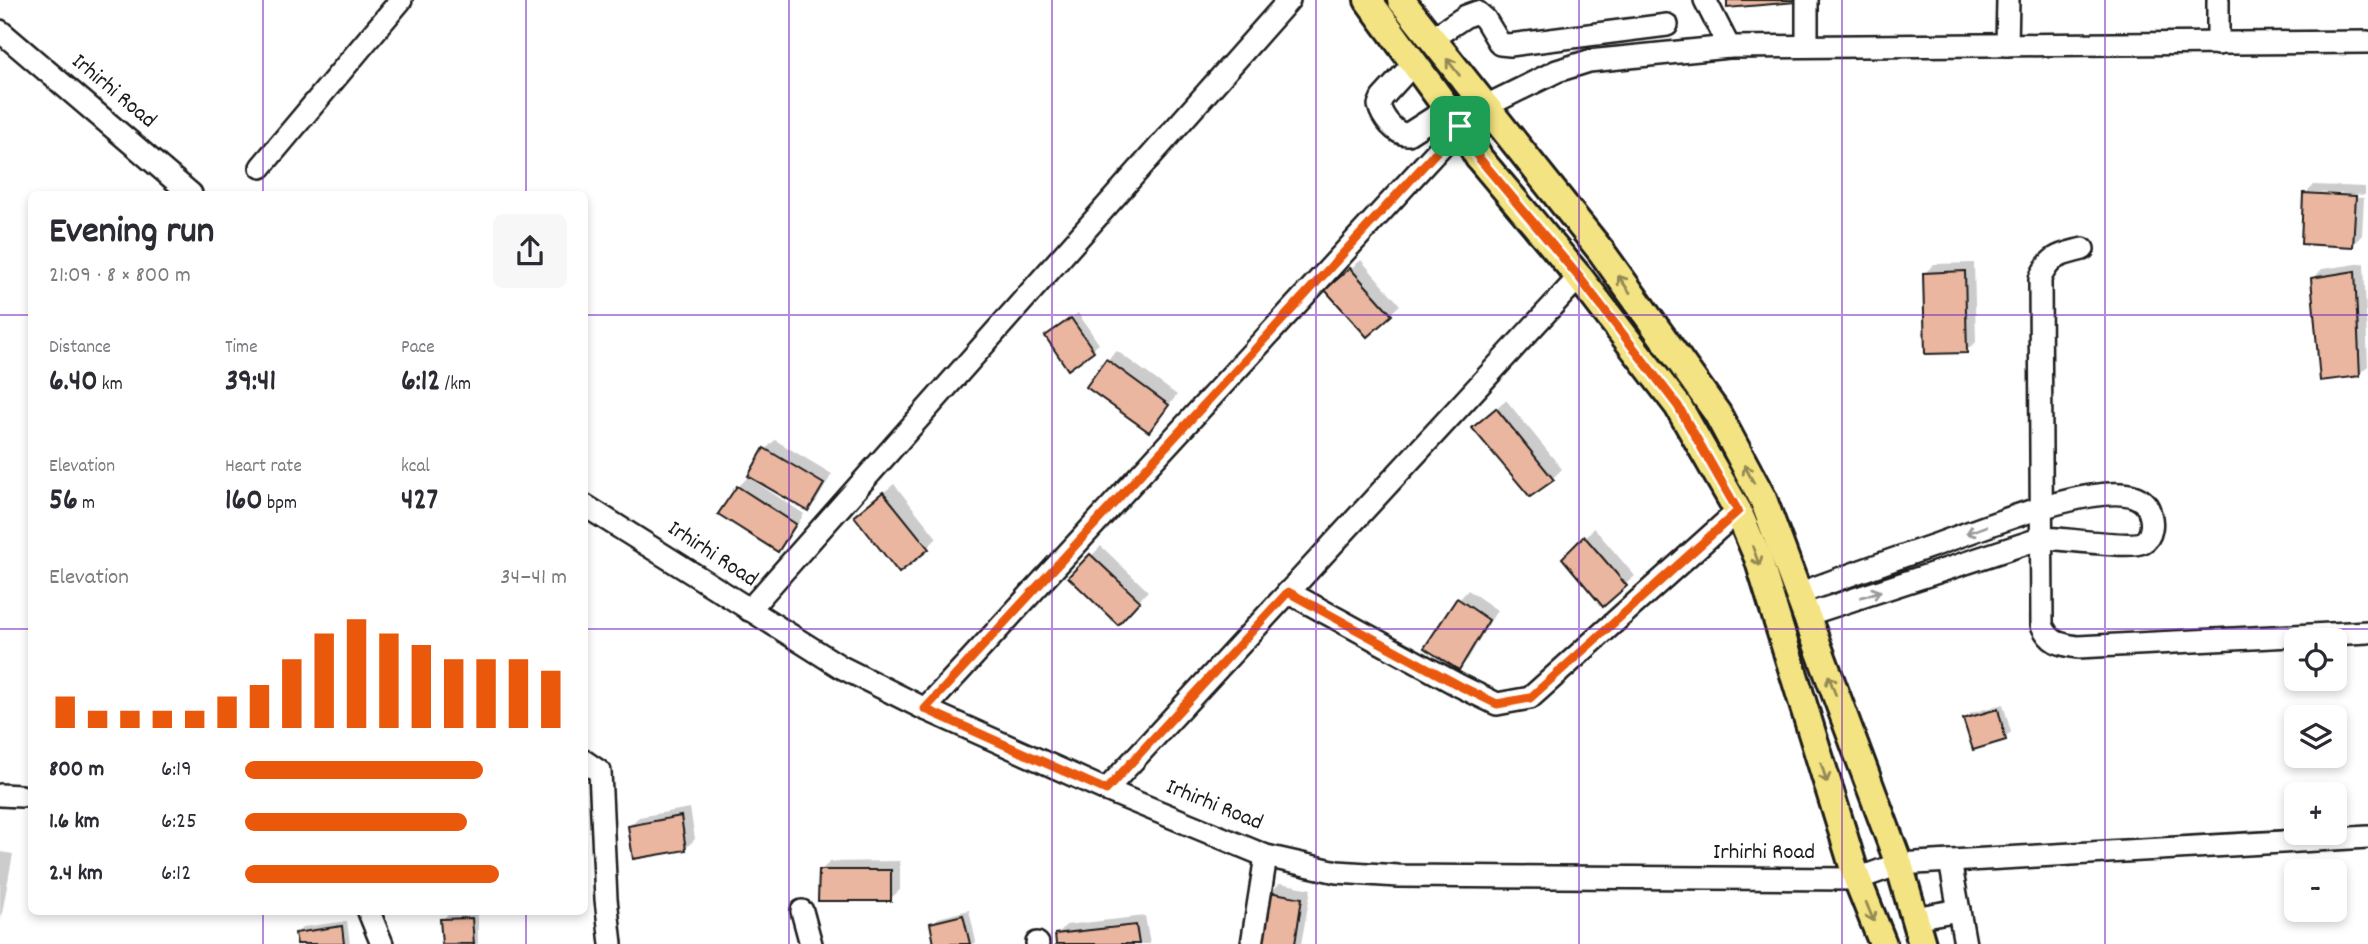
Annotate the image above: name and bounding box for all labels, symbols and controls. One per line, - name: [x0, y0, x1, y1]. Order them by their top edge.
- street label: Irhirhi Road: [63, 47, 163, 137]
- one-way arrow: [1446, 58, 1461, 77]
- pin: [1430, 96, 1490, 156]
- icon: arrive: [1441, 107, 1479, 145]
- text: Evening run: [49, 206, 214, 261]
- button: share: [493, 214, 567, 288]
- text: 21:09 · 8 × 800 m: [49, 260, 191, 293]
- one-way arrow: [1617, 275, 1631, 294]
- text: Distance: [49, 335, 111, 362]
- text: Time: [225, 335, 258, 362]
- text: Pace: [401, 335, 435, 362]
- text: 6.40: [49, 362, 97, 405]
- text: 39:41: [225, 362, 276, 405]
- text: 6:12: [401, 362, 440, 405]
- text: km: [97, 372, 123, 399]
- text: /km: [440, 372, 471, 399]
- text: Elevation: [49, 454, 115, 481]
- text: Heart rate: [225, 454, 302, 481]
- text: kcal: [401, 454, 430, 481]
- one-way arrow: [1742, 464, 1756, 484]
- text: 56: [49, 481, 78, 524]
- text: 160: [225, 481, 263, 524]
- text: 427: [401, 481, 438, 524]
- text: m: [78, 491, 95, 518]
- text: bpm: [263, 491, 297, 518]
- street label: Irhirhi Road: [660, 513, 764, 597]
- one-way arrow: [1966, 525, 1988, 537]
- one-way arrow: [1751, 544, 1764, 566]
- text: Elevation: [49, 562, 129, 595]
- text: 34–41 m: [500, 562, 567, 595]
- one-way arrow: [1860, 587, 1882, 600]
- map controls: [2284, 628, 2347, 922]
- button: locate: [2284, 628, 2347, 691]
- one-way arrow: [1825, 675, 1837, 697]
- button: layers: [2284, 705, 2347, 768]
- text: 800 m: [49, 754, 104, 787]
- text: 6:19: [161, 754, 192, 787]
- one-way arrow: [1818, 762, 1831, 784]
- street label: Irhirhi Road: [1161, 772, 1267, 840]
- button: +: [2284, 782, 2347, 845]
- text: 1.6 km: [49, 806, 100, 839]
- text: 6:25: [161, 806, 197, 839]
- street label: Irhirhi Road: [1713, 837, 1815, 870]
- text: 2.4 km: [49, 858, 103, 891]
- text: 6:12: [161, 858, 191, 891]
- button: −: [2284, 859, 2347, 922]
- one-way arrow: [1864, 900, 1877, 922]

